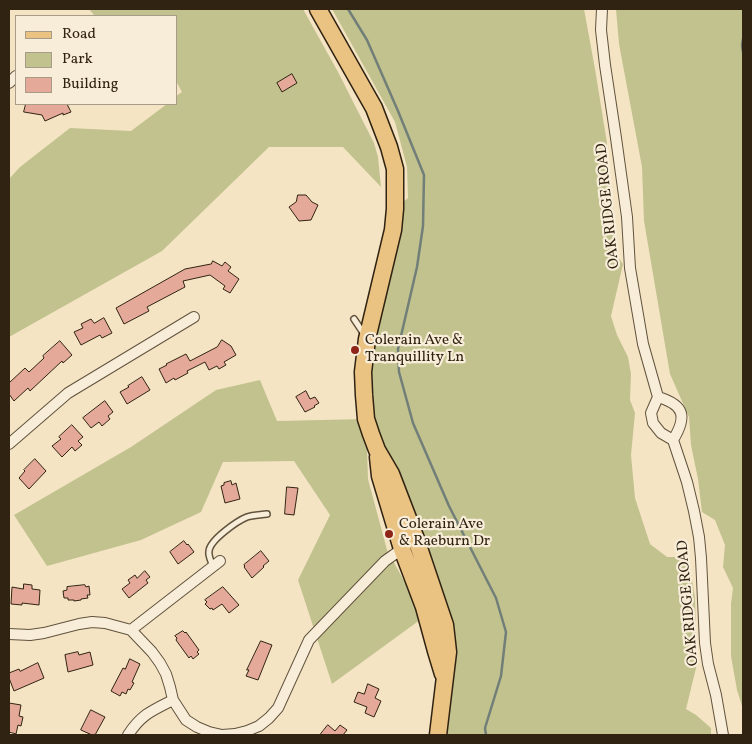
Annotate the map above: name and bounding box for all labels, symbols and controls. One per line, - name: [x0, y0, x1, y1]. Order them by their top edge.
- legend: [15, 15, 178, 105]
- text: Road: [62, 24, 96, 45]
- text: Park: [62, 49, 93, 70]
- text: Building: [62, 74, 118, 95]
- street label: OAK RIDGE ROAD: [593, 142, 625, 270]
- place label: Colerain Ave & Tranquillity Ln: [365, 332, 464, 367]
- marker: Colerain Ave & Tranquillity Ln: [349, 344, 361, 356]
- place label: Colerain Ave & Raeburn Dr: [399, 516, 490, 551]
- marker: Colerain Ave & Raeburn Dr: [383, 528, 395, 540]
- street label: OAK RIDGE ROAD: [675, 539, 703, 667]

